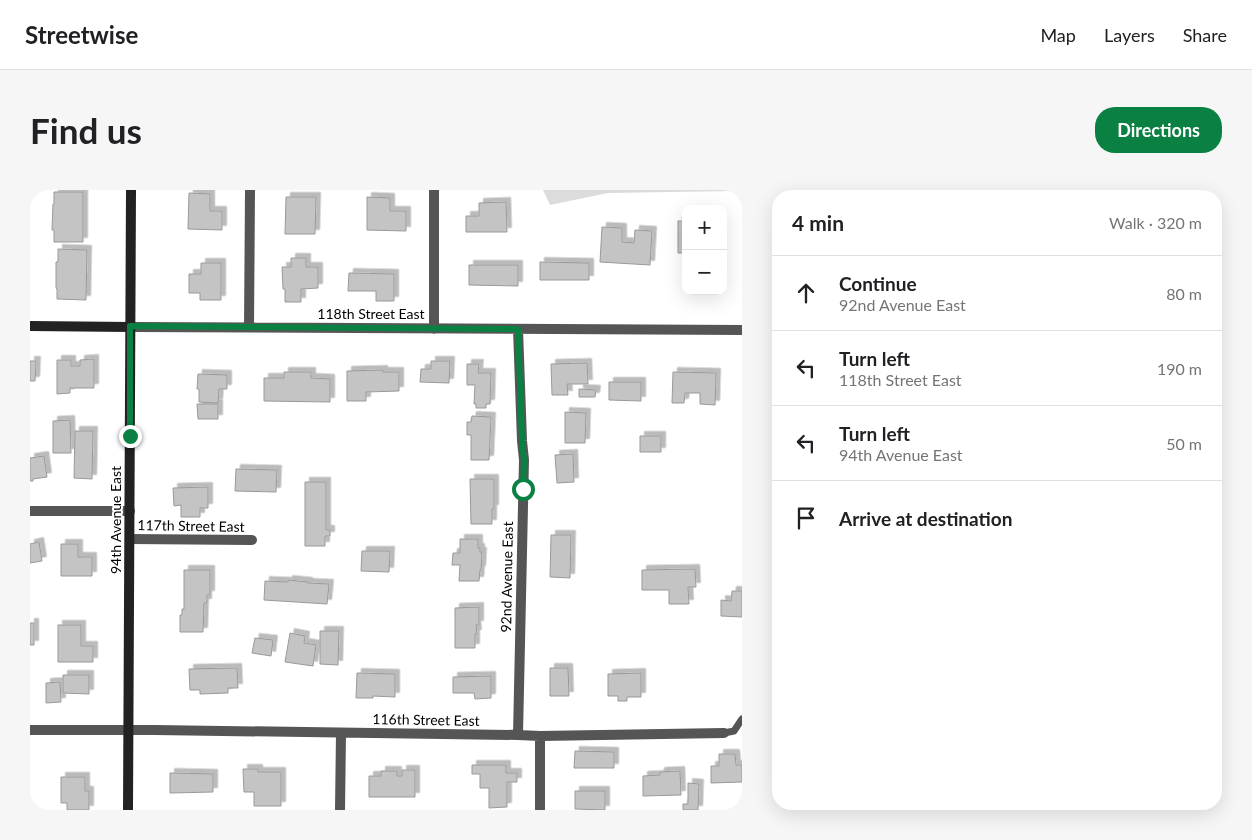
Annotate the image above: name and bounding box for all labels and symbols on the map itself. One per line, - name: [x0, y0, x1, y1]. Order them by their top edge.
- street label: 118th Street East: [317, 305, 425, 322]
- route end: [119, 425, 142, 448]
- street label: 94th Avenue East: [107, 466, 124, 574]
- route start: [512, 478, 535, 501]
- street label: 117th Street East: [137, 516, 245, 535]
- street label: 92nd Avenue East: [497, 521, 516, 633]
- street label: 116th Street East: [372, 710, 480, 729]

